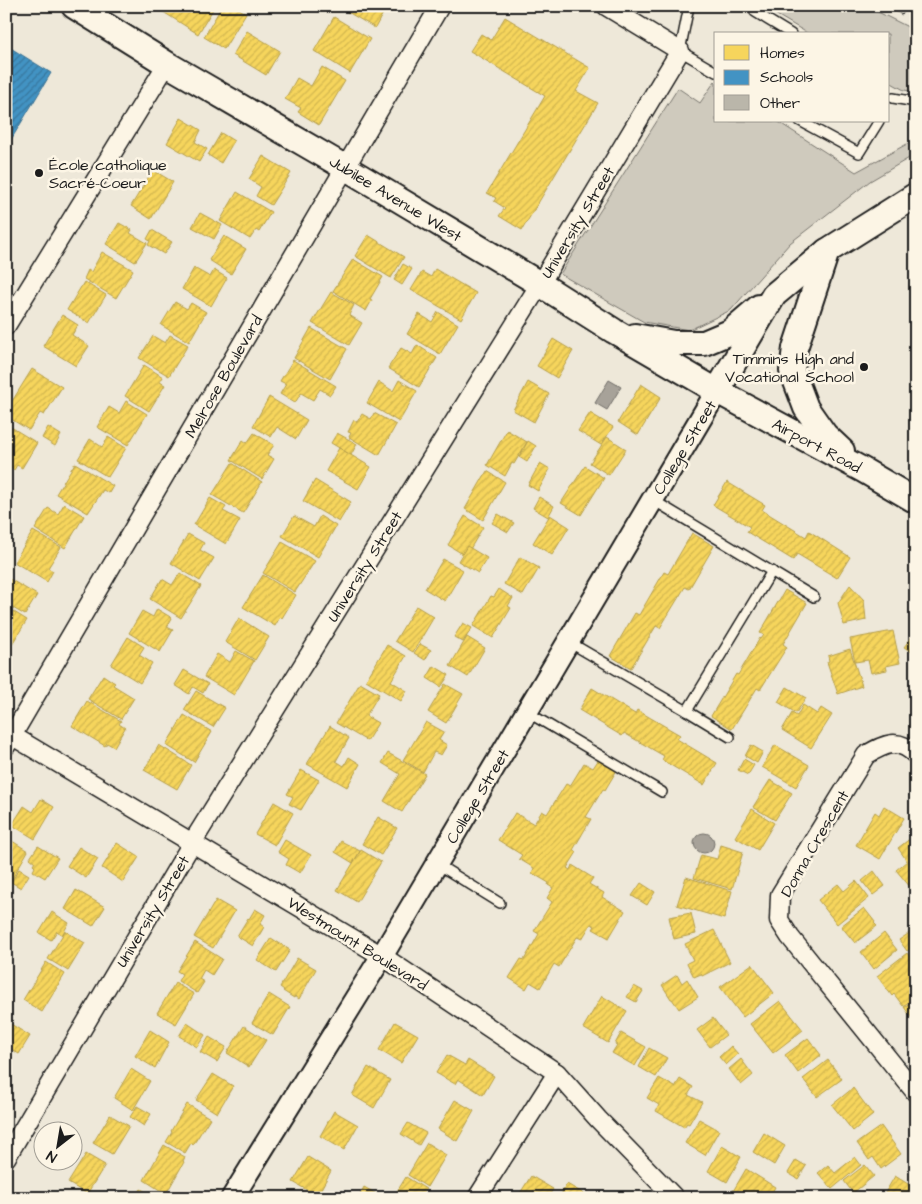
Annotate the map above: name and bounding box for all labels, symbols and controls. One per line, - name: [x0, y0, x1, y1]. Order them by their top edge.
- legend: [714, 32, 890, 122]
- text: Homes: [760, 43, 805, 64]
- text: Schools: [760, 67, 814, 88]
- text: Other: [760, 93, 800, 114]
- street label: Jubilee Avenue West: [325, 151, 466, 247]
- place label: École catholique Sacré-Coeur: [49, 154, 167, 194]
- street label: University Street: [536, 162, 621, 283]
- marker: École catholique Sacré-Coeur: [33, 167, 45, 179]
- street label: Melrose Boulevard: [180, 311, 268, 442]
- place label: Timmins High and Vocational School: [725, 348, 854, 388]
- marker: Timmins High and Vocational School: [858, 361, 870, 373]
- street label: College Street: [648, 396, 723, 499]
- street label: Airport Road: [768, 413, 865, 479]
- street label: University Street: [322, 507, 409, 627]
- street label: College Street: [441, 745, 516, 848]
- street label: Donna Crescent: [775, 786, 855, 901]
- street label: University Street: [111, 851, 196, 972]
- street label: Westmount Boulevard: [283, 892, 432, 996]
- north arrow: [32, 1122, 82, 1172]
- text: N: [43, 1145, 61, 1167]

